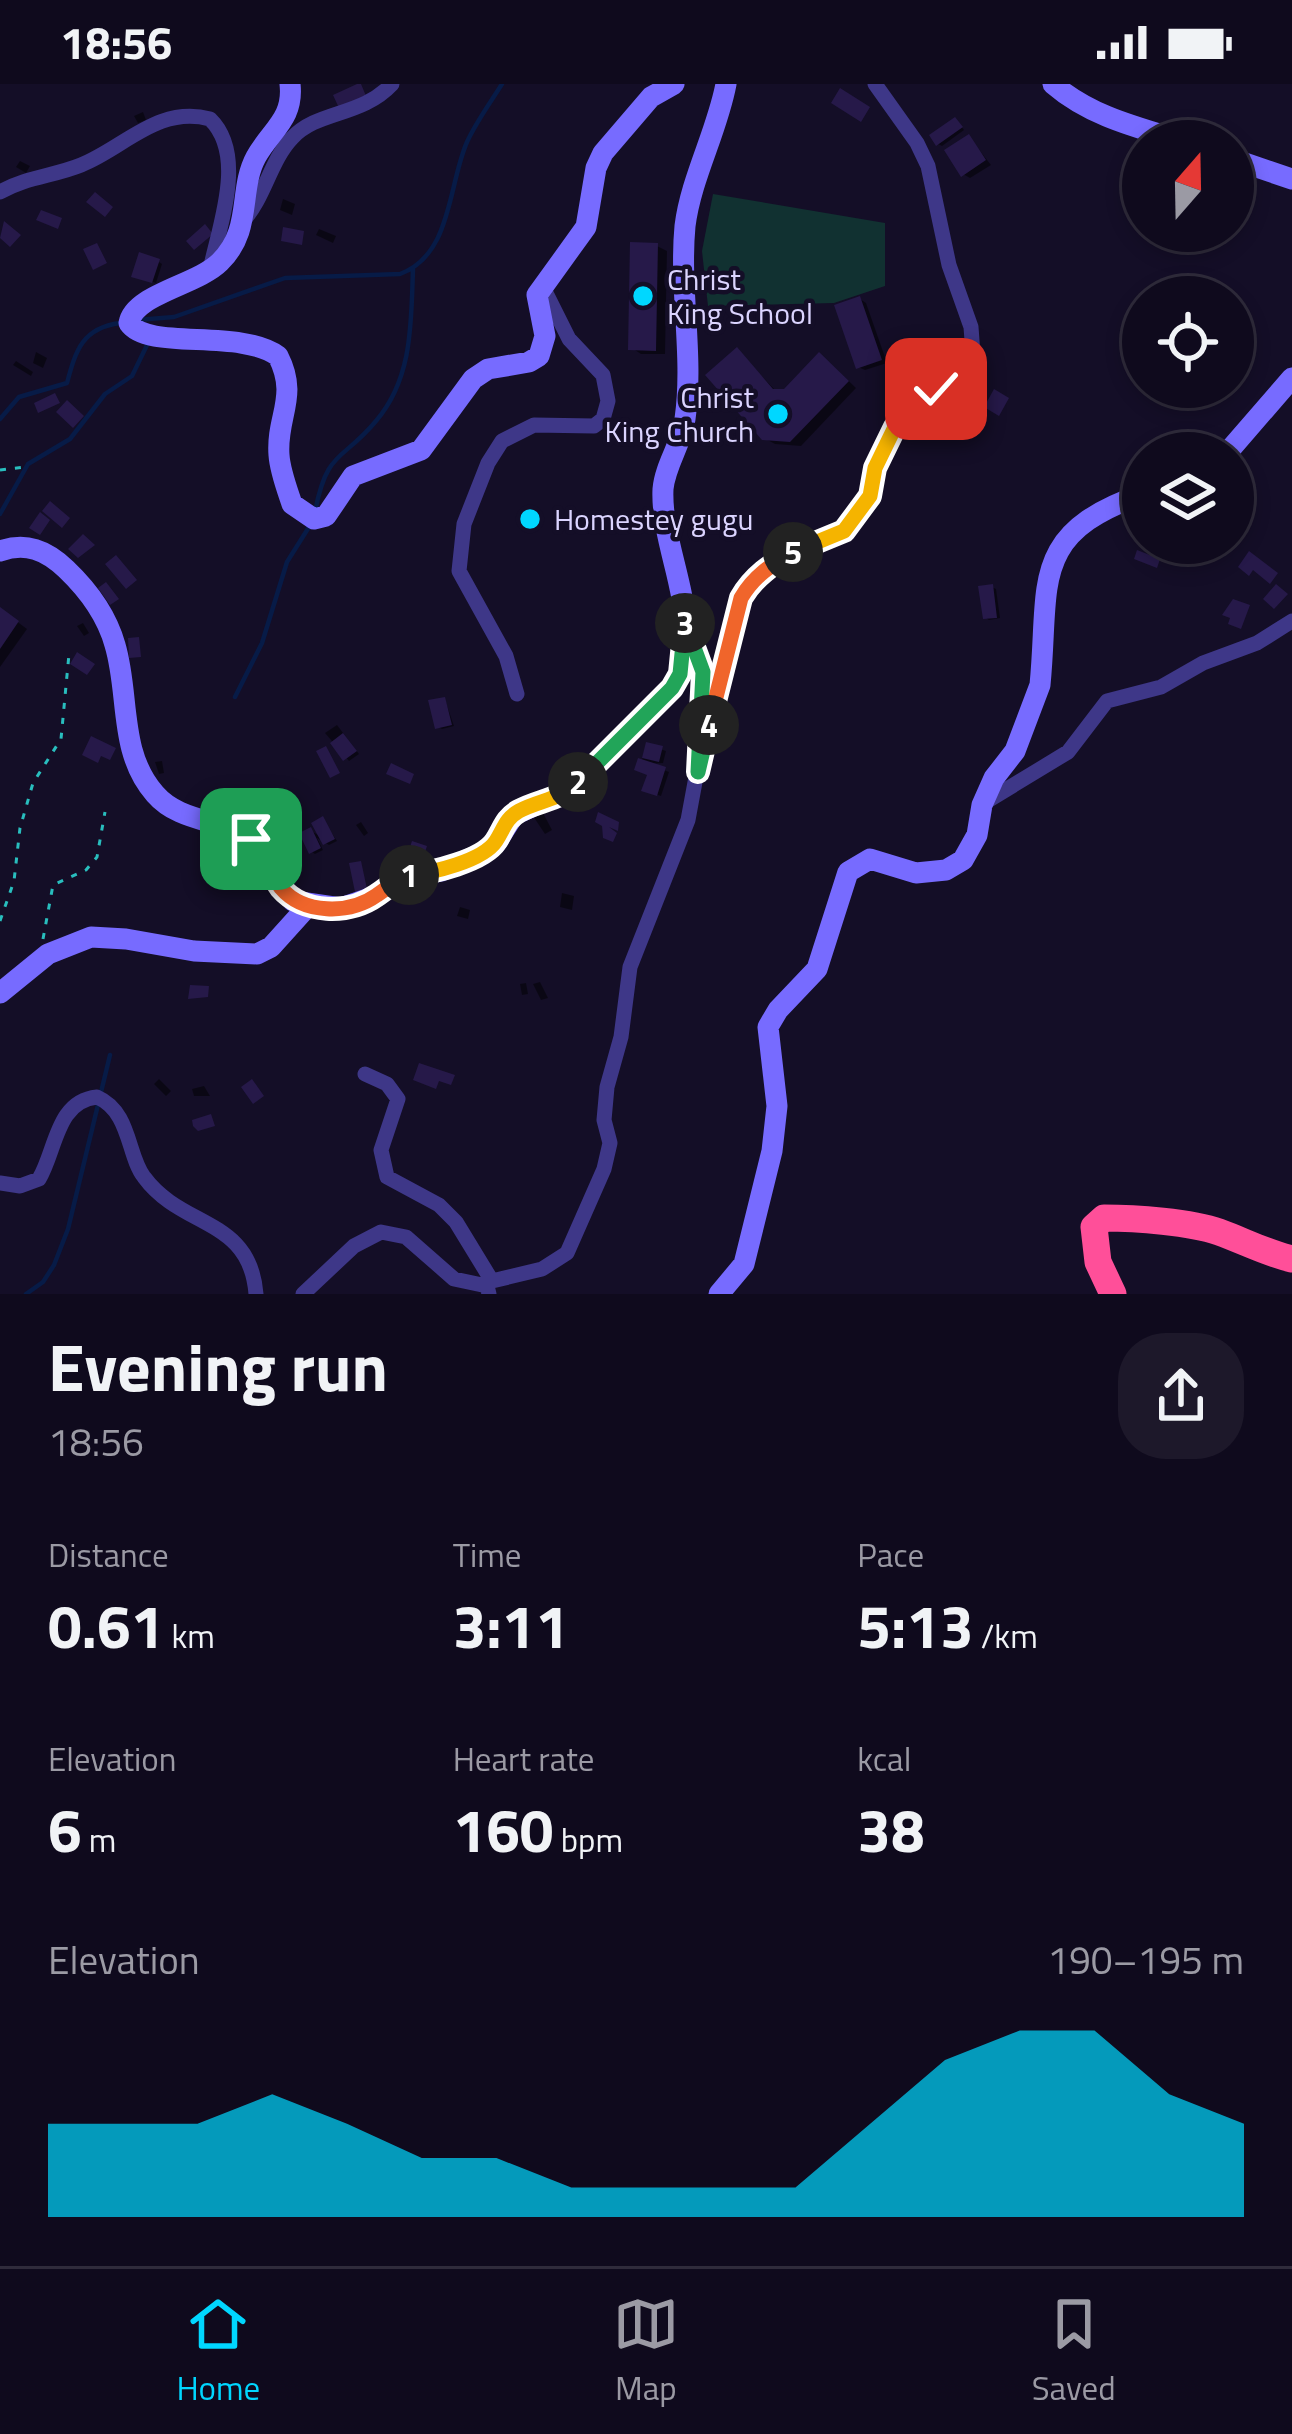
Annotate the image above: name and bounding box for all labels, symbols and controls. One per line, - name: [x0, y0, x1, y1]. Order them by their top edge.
- text: 18:56: [60, 8, 172, 76]
- north arrow: [1122, 120, 1254, 252]
- map controls: [1122, 120, 1254, 564]
- place label: Christ King School: [667, 256, 813, 336]
- button: locate: [1122, 276, 1254, 408]
- marker: Christ King School: [630, 283, 656, 309]
- pin: [885, 338, 987, 440]
- icon: check: [903, 356, 969, 422]
- place label: Christ King Church: [605, 374, 754, 454]
- marker: Christ King Church: [765, 401, 791, 427]
- button: layers: [1122, 432, 1254, 564]
- place label: Homestey gugu: [554, 496, 753, 542]
- marker: Homestey gugu: [517, 506, 543, 532]
- pin: 5: [763, 522, 823, 582]
- text: 5: [784, 527, 802, 577]
- pin: 3: [655, 593, 715, 653]
- text: 3: [676, 598, 694, 648]
- pin: 4: [679, 695, 739, 755]
- text: 4: [700, 700, 718, 750]
- pin: 2: [548, 752, 608, 812]
- text: 2: [569, 757, 587, 807]
- pin: [200, 788, 302, 890]
- icon: arrive: [218, 806, 284, 872]
- pin: 1: [379, 845, 439, 905]
- text: 1: [400, 850, 418, 900]
- text: Evening run: [48, 1316, 388, 1417]
- button: share: [1118, 1333, 1244, 1459]
- text: 18:56: [48, 1412, 144, 1471]
- text: Distance: [48, 1530, 169, 1580]
- text: Time: [453, 1530, 522, 1580]
- text: Pace: [857, 1530, 924, 1580]
- text: 0.61: [48, 1580, 164, 1671]
- text: 3:11: [453, 1580, 569, 1671]
- text: 5:13: [857, 1580, 974, 1671]
- text: km: [164, 1611, 215, 1661]
- text: /km: [974, 1611, 1038, 1661]
- text: Elevation: [48, 1734, 176, 1784]
- text: Heart rate: [453, 1734, 594, 1784]
- text: kcal: [857, 1734, 911, 1784]
- text: 6: [48, 1784, 82, 1875]
- text: 160: [453, 1784, 553, 1875]
- text: 38: [857, 1784, 925, 1875]
- text: m: [82, 1815, 116, 1865]
- text: bpm: [553, 1815, 623, 1865]
- text: Elevation: [48, 1930, 200, 1989]
- text: 190–195 m: [1047, 1930, 1244, 1989]
- tab: Home: [176, 2291, 260, 2413]
- tab: Map: [613, 2291, 679, 2413]
- tab: Saved: [1032, 2291, 1116, 2413]

